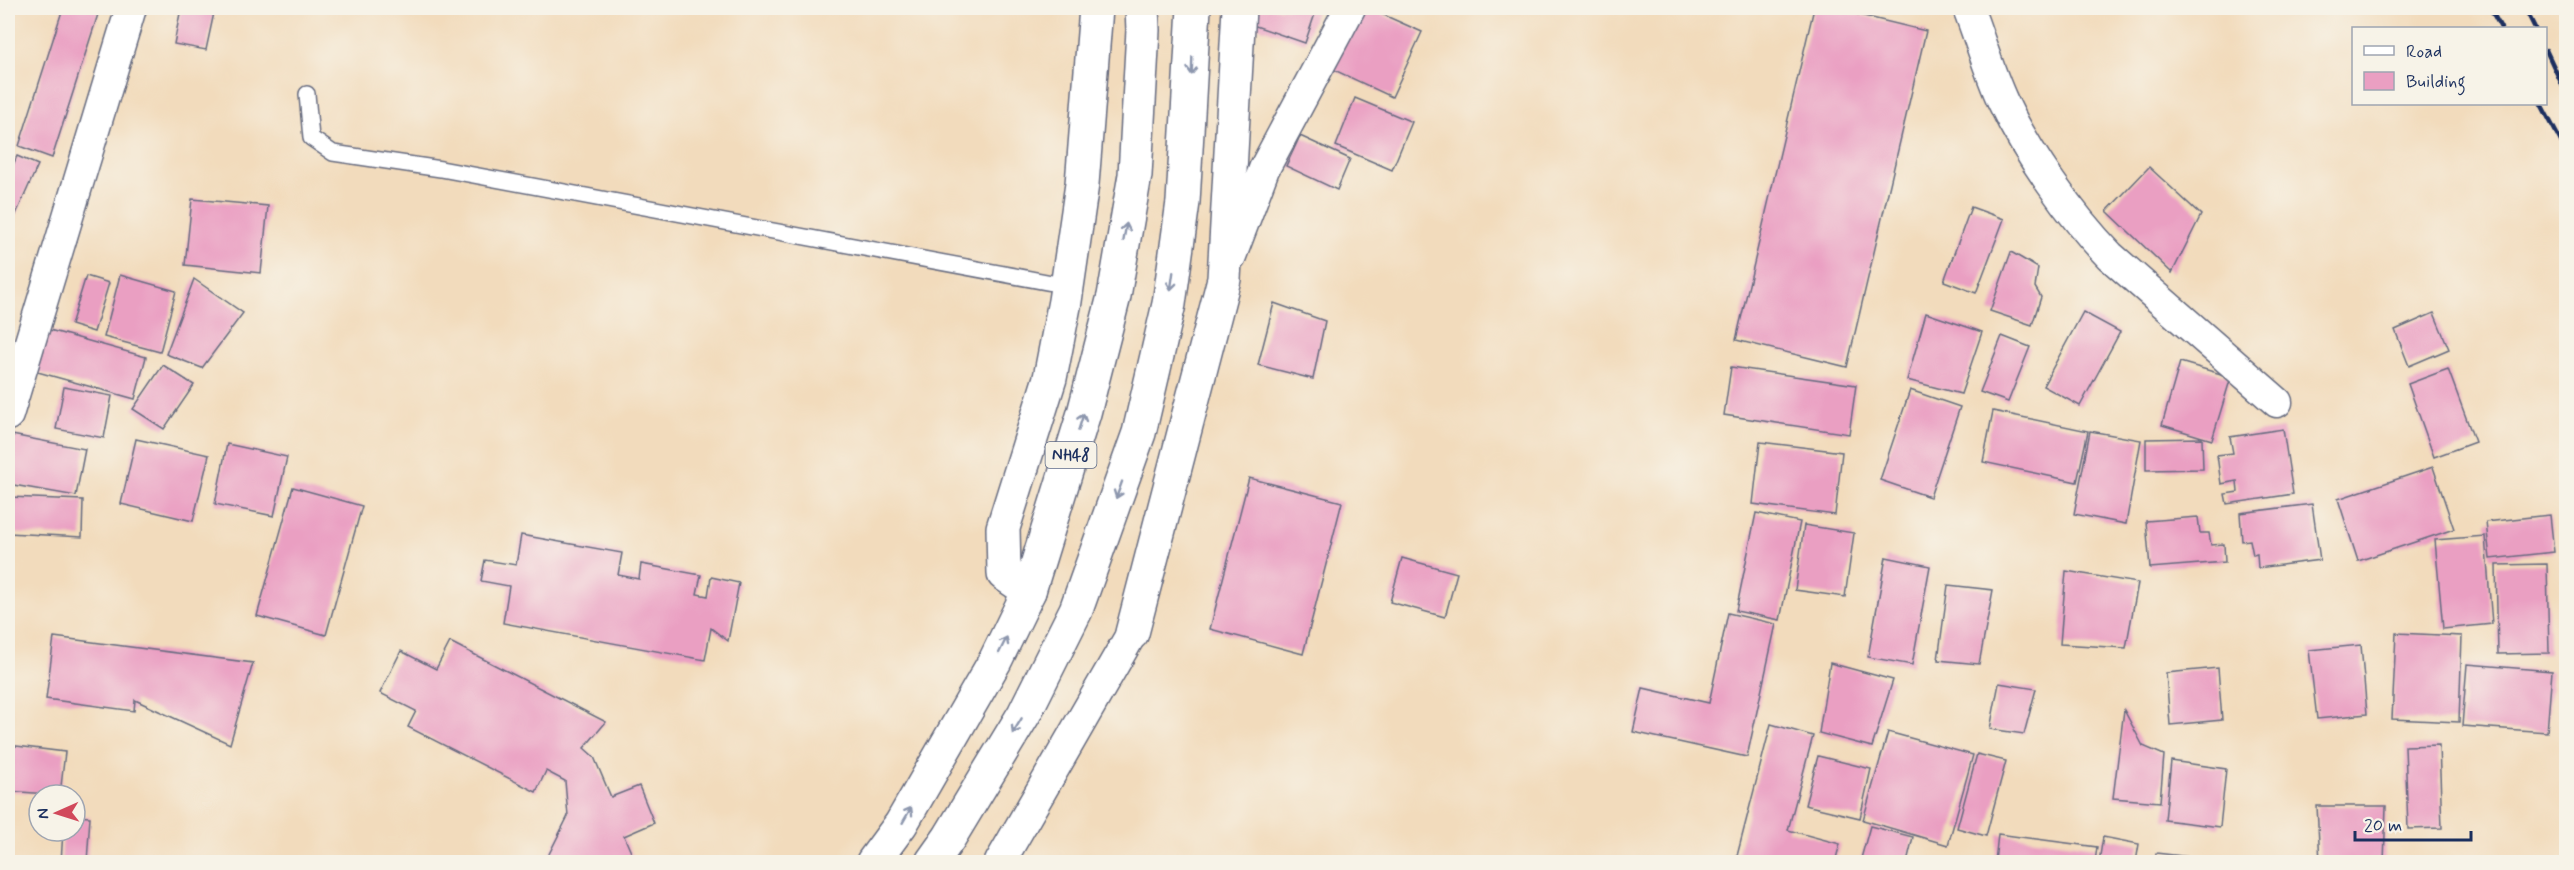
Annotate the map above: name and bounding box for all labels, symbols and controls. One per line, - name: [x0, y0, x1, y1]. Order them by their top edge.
- legend: [2352, 27, 2547, 105]
- text: Road: [2406, 40, 2442, 64]
- one-way arrow: [1186, 55, 1197, 75]
- text: Building: [2406, 70, 2466, 96]
- one-way arrow: [1120, 223, 1131, 243]
- one-way arrow: [1167, 271, 1178, 290]
- one-way arrow: [1076, 413, 1087, 432]
- road number: NH48: [1046, 442, 1096, 468]
- one-way arrow: [1112, 480, 1123, 499]
- one-way arrow: [997, 636, 1009, 654]
- one-way arrow: [1010, 717, 1022, 734]
- north arrow: [27, 783, 87, 843]
- scale bar: [2355, 804, 2470, 842]
- one-way arrow: [901, 807, 913, 824]
- text: N: [33, 808, 54, 820]
- text: 20 m: [2364, 814, 2402, 838]

